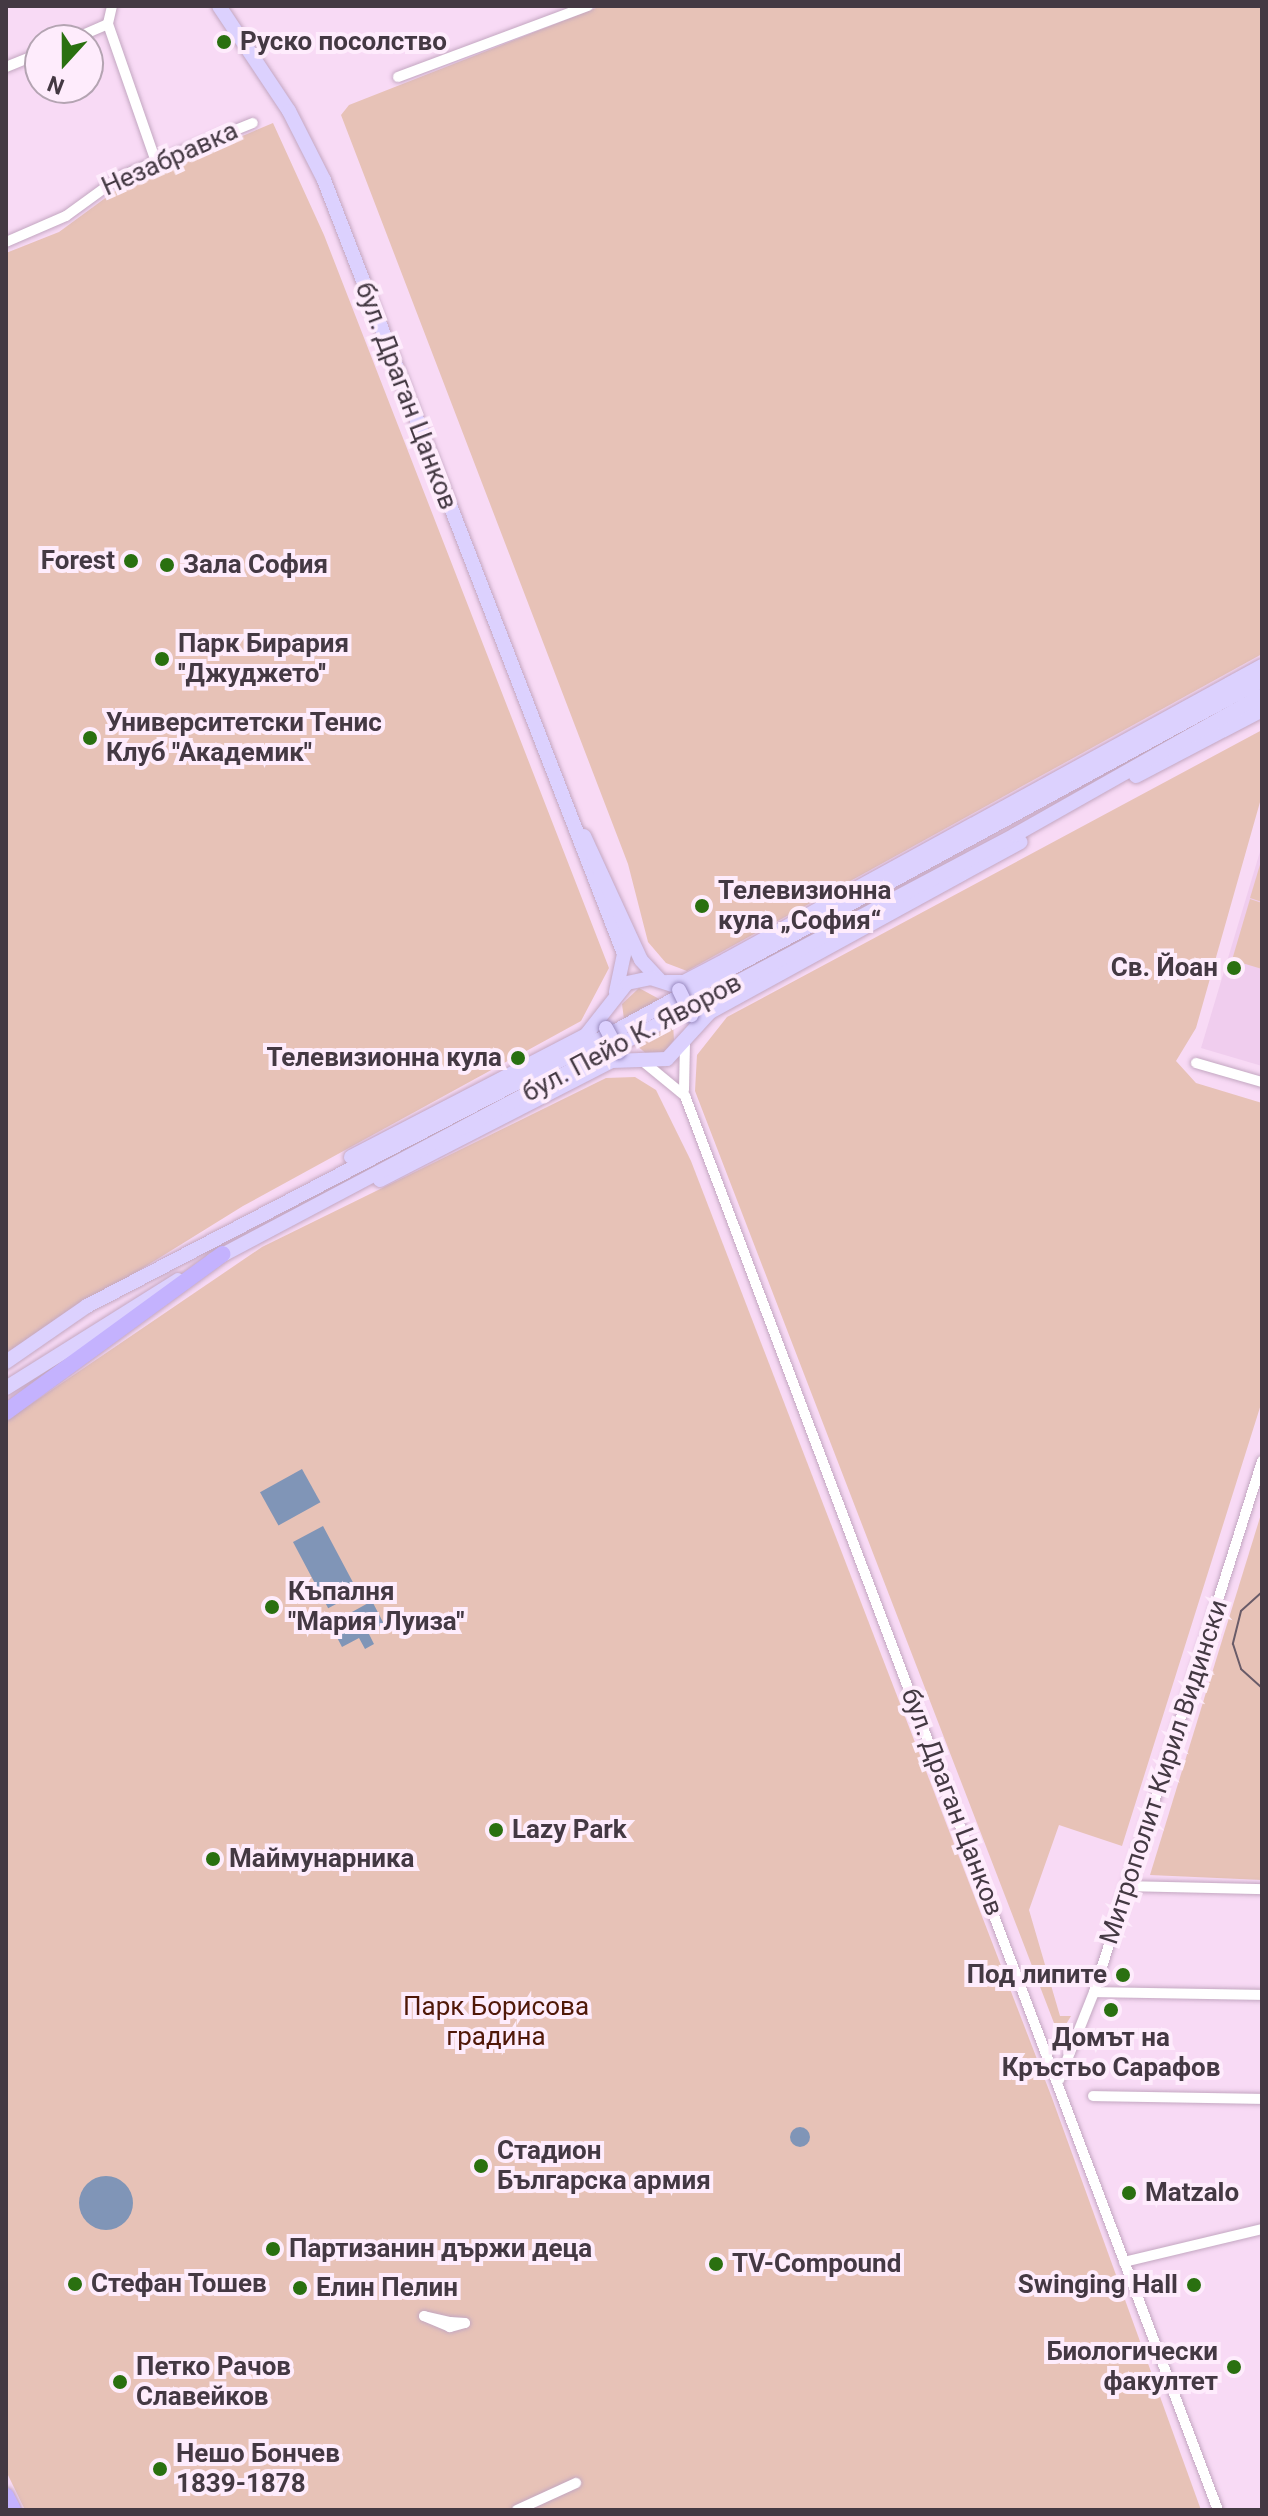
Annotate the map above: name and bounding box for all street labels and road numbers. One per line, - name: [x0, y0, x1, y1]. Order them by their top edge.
- street label: Незабравка: [97, 115, 243, 203]
- street label: бул. Драган Цанков: [348, 278, 464, 514]
- street label: бул. Пейо К. Яворов: [517, 967, 747, 1109]
- street label: Митрополит Кирил Видински: [1093, 1596, 1235, 1948]
- street label: бул. Драган Цанков: [894, 1684, 1010, 1920]

